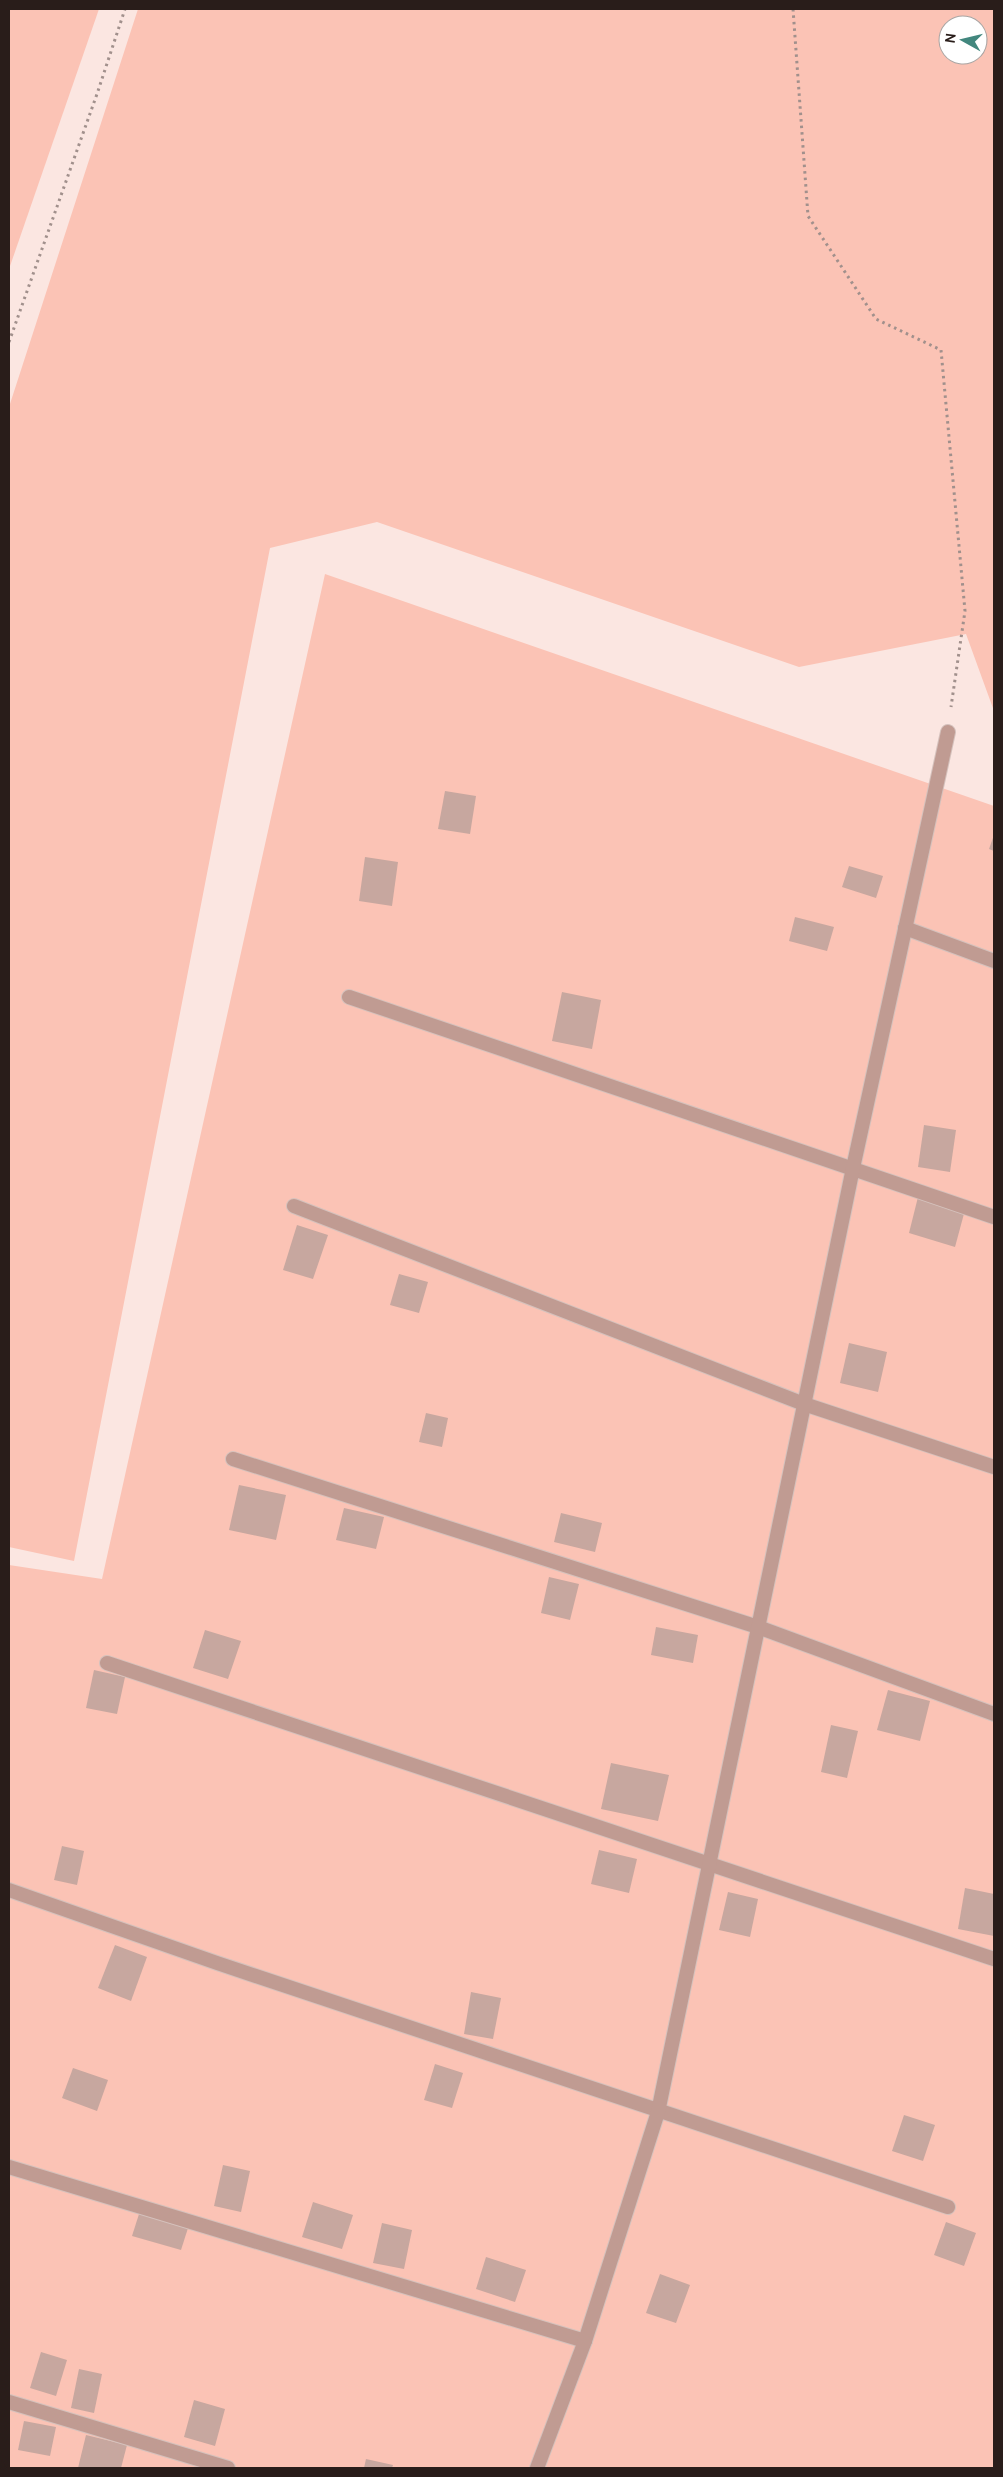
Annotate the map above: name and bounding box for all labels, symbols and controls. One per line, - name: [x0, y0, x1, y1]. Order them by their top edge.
- north arrow: [938, 15, 988, 65]
- text: N: [941, 32, 960, 44]

